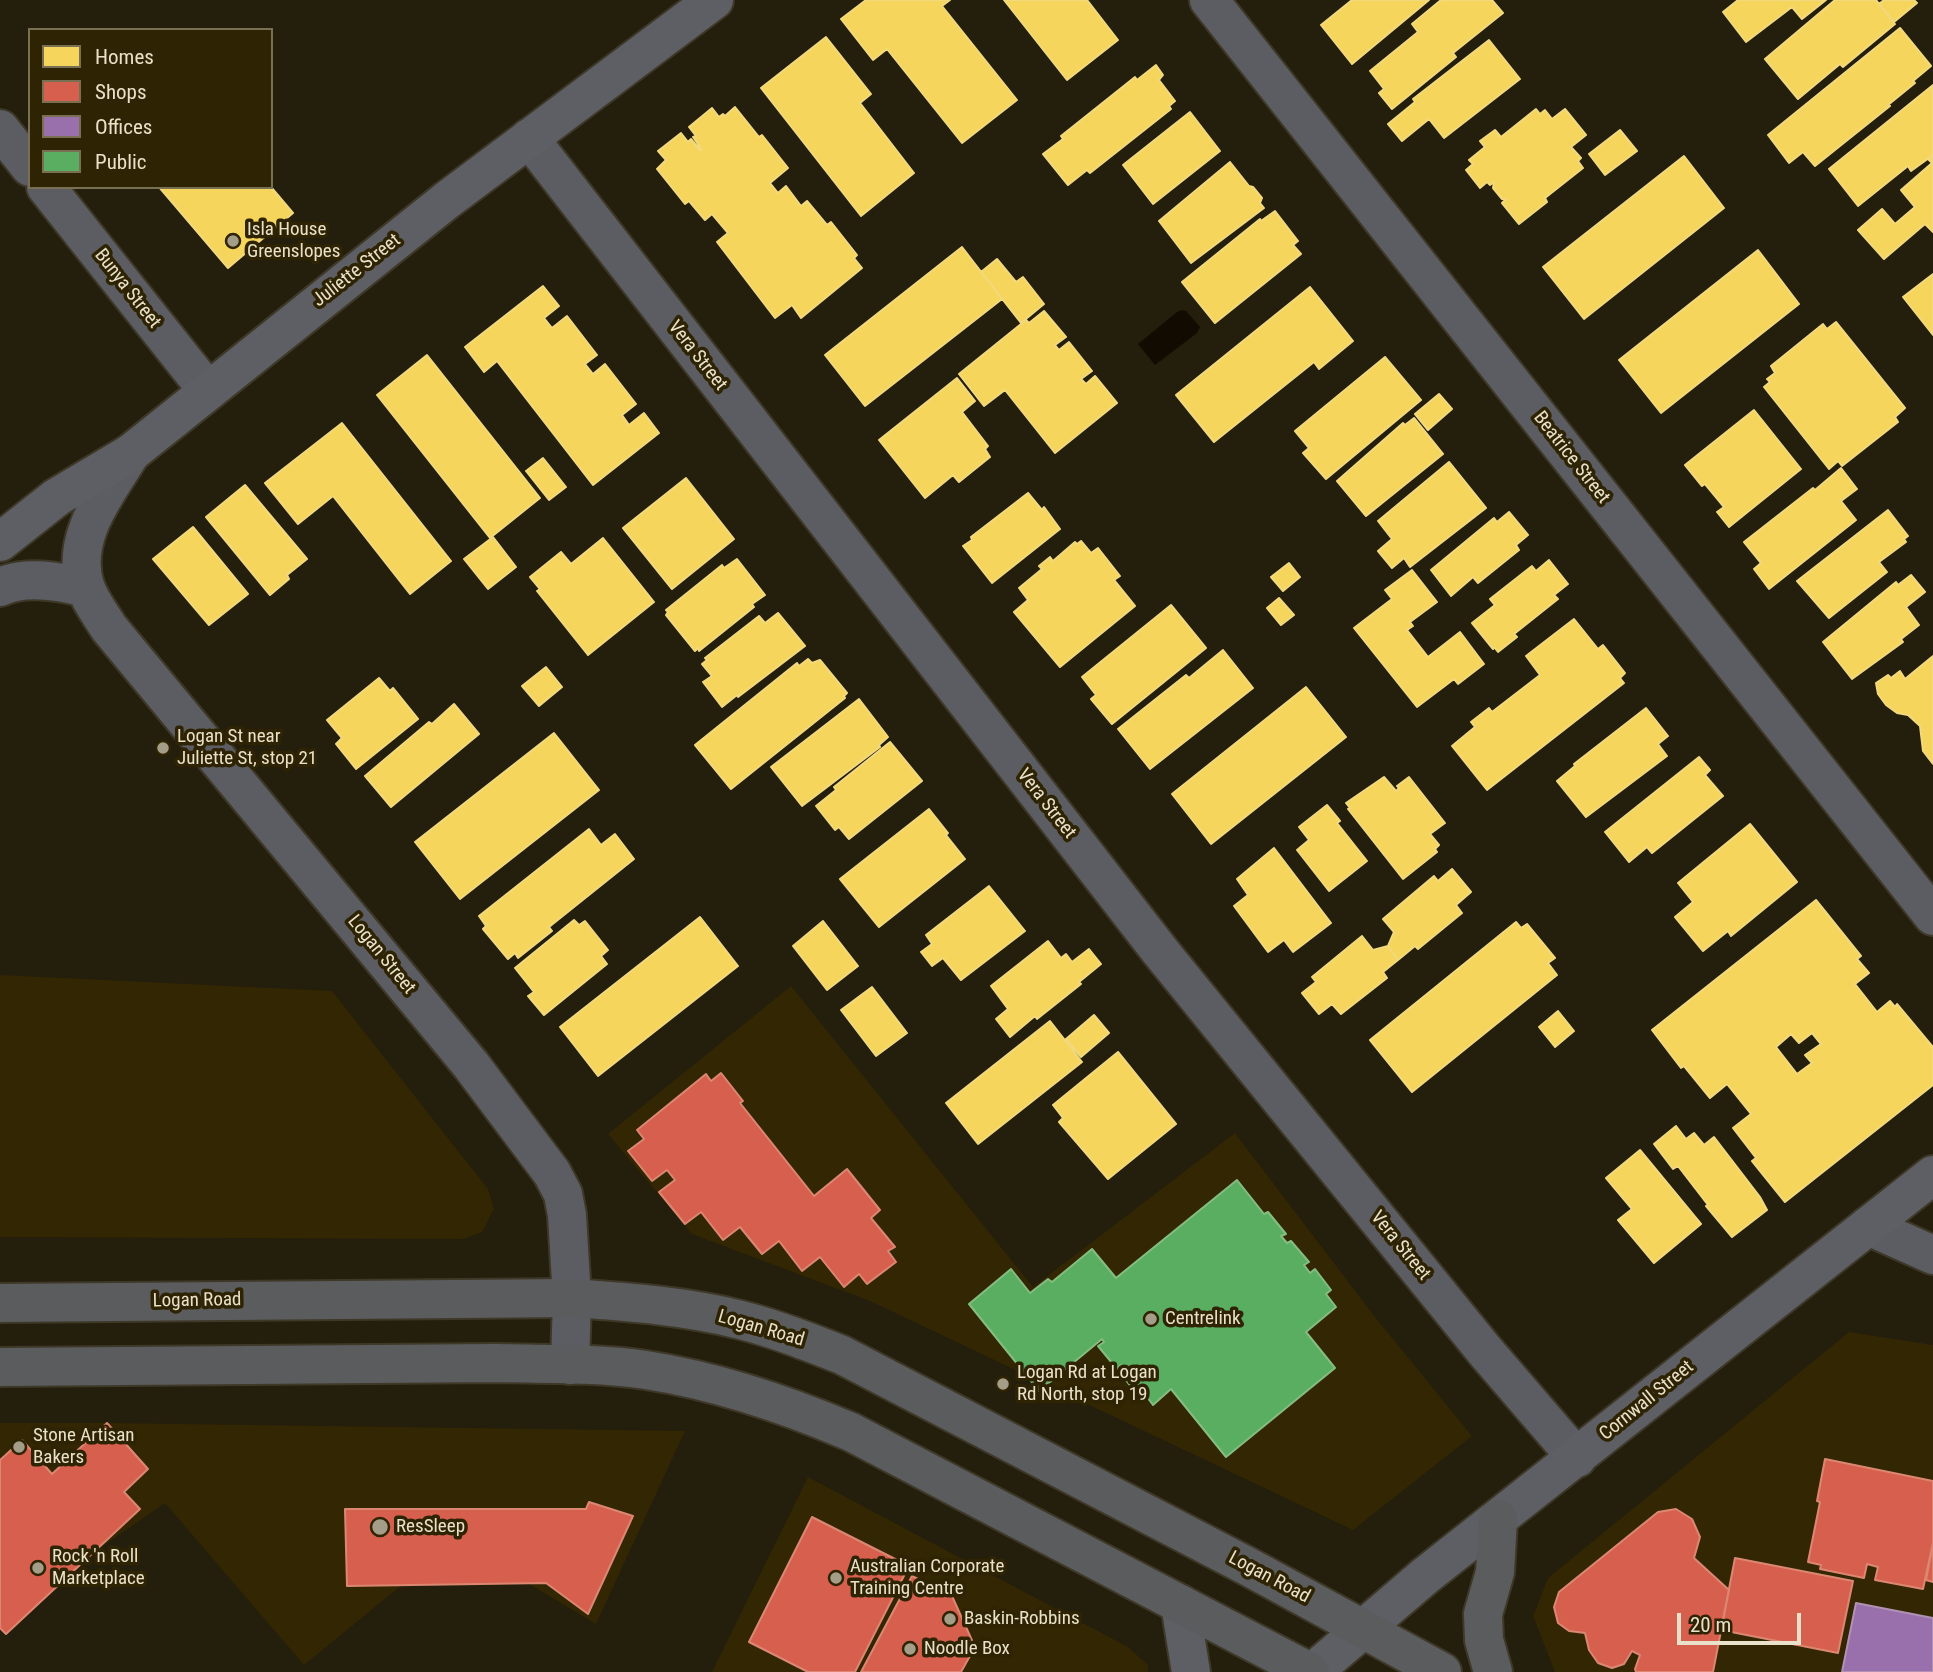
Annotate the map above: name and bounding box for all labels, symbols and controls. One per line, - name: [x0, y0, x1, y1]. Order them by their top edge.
- legend: [28, 28, 273, 189]
- text: Homes: [95, 45, 154, 69]
- text: Shops: [95, 80, 147, 104]
- text: Offices: [95, 115, 152, 139]
- text: Public: [95, 150, 147, 174]
- place label: Isla House Greenslopes: [247, 219, 340, 263]
- street label: Juliette Street: [309, 230, 405, 312]
- marker: Isla House Greenslopes: [225, 233, 241, 249]
- street label: Bunya Street: [89, 245, 165, 333]
- street label: Vera Street: [663, 316, 731, 396]
- street label: Beatrice Street: [1528, 407, 1614, 509]
- place label: Logan St near Juliette St, stop 21: [177, 726, 317, 770]
- marker: Logan St near Juliette St, stop 21: [155, 740, 171, 756]
- street label: Vera Street: [1012, 764, 1080, 844]
- street label: Logan Street: [342, 911, 420, 999]
- street label: Vera Street: [1365, 1207, 1435, 1285]
- street label: Logan Road: [152, 1289, 242, 1313]
- street label: Logan Road: [715, 1306, 807, 1352]
- place label: Centrelink: [1165, 1308, 1241, 1330]
- marker: Centrelink: [1143, 1311, 1159, 1327]
- street label: Cornwall Street: [1595, 1356, 1699, 1446]
- place label: Logan Rd at Logan Rd North, stop 19: [1017, 1362, 1157, 1406]
- marker: Logan Rd at Logan Rd North, stop 19: [995, 1376, 1011, 1392]
- place label: Stone Artisan Bakers: [33, 1425, 134, 1469]
- marker: Stone Artisan Bakers: [11, 1439, 27, 1455]
- place label: ResSleep: [396, 1516, 465, 1538]
- marker: ResSleep: [370, 1517, 390, 1537]
- place label: Rock 'n Roll Marketplace: [52, 1546, 145, 1590]
- street label: Logan Road: [1224, 1547, 1314, 1609]
- place label: Australian Corporate Training Centre: [850, 1556, 1004, 1600]
- marker: Rock 'n Roll Marketplace: [30, 1560, 46, 1576]
- marker: Australian Corporate Training Centre: [828, 1570, 844, 1586]
- scale bar: [1681, 1598, 1805, 1642]
- place label: Baskin-Robbins: [964, 1608, 1080, 1630]
- marker: Baskin-Robbins: [942, 1611, 958, 1627]
- text: 20 m: [1690, 1613, 1731, 1637]
- place label: Noodle Box: [924, 1638, 1010, 1660]
- marker: Noodle Box: [902, 1641, 918, 1657]

